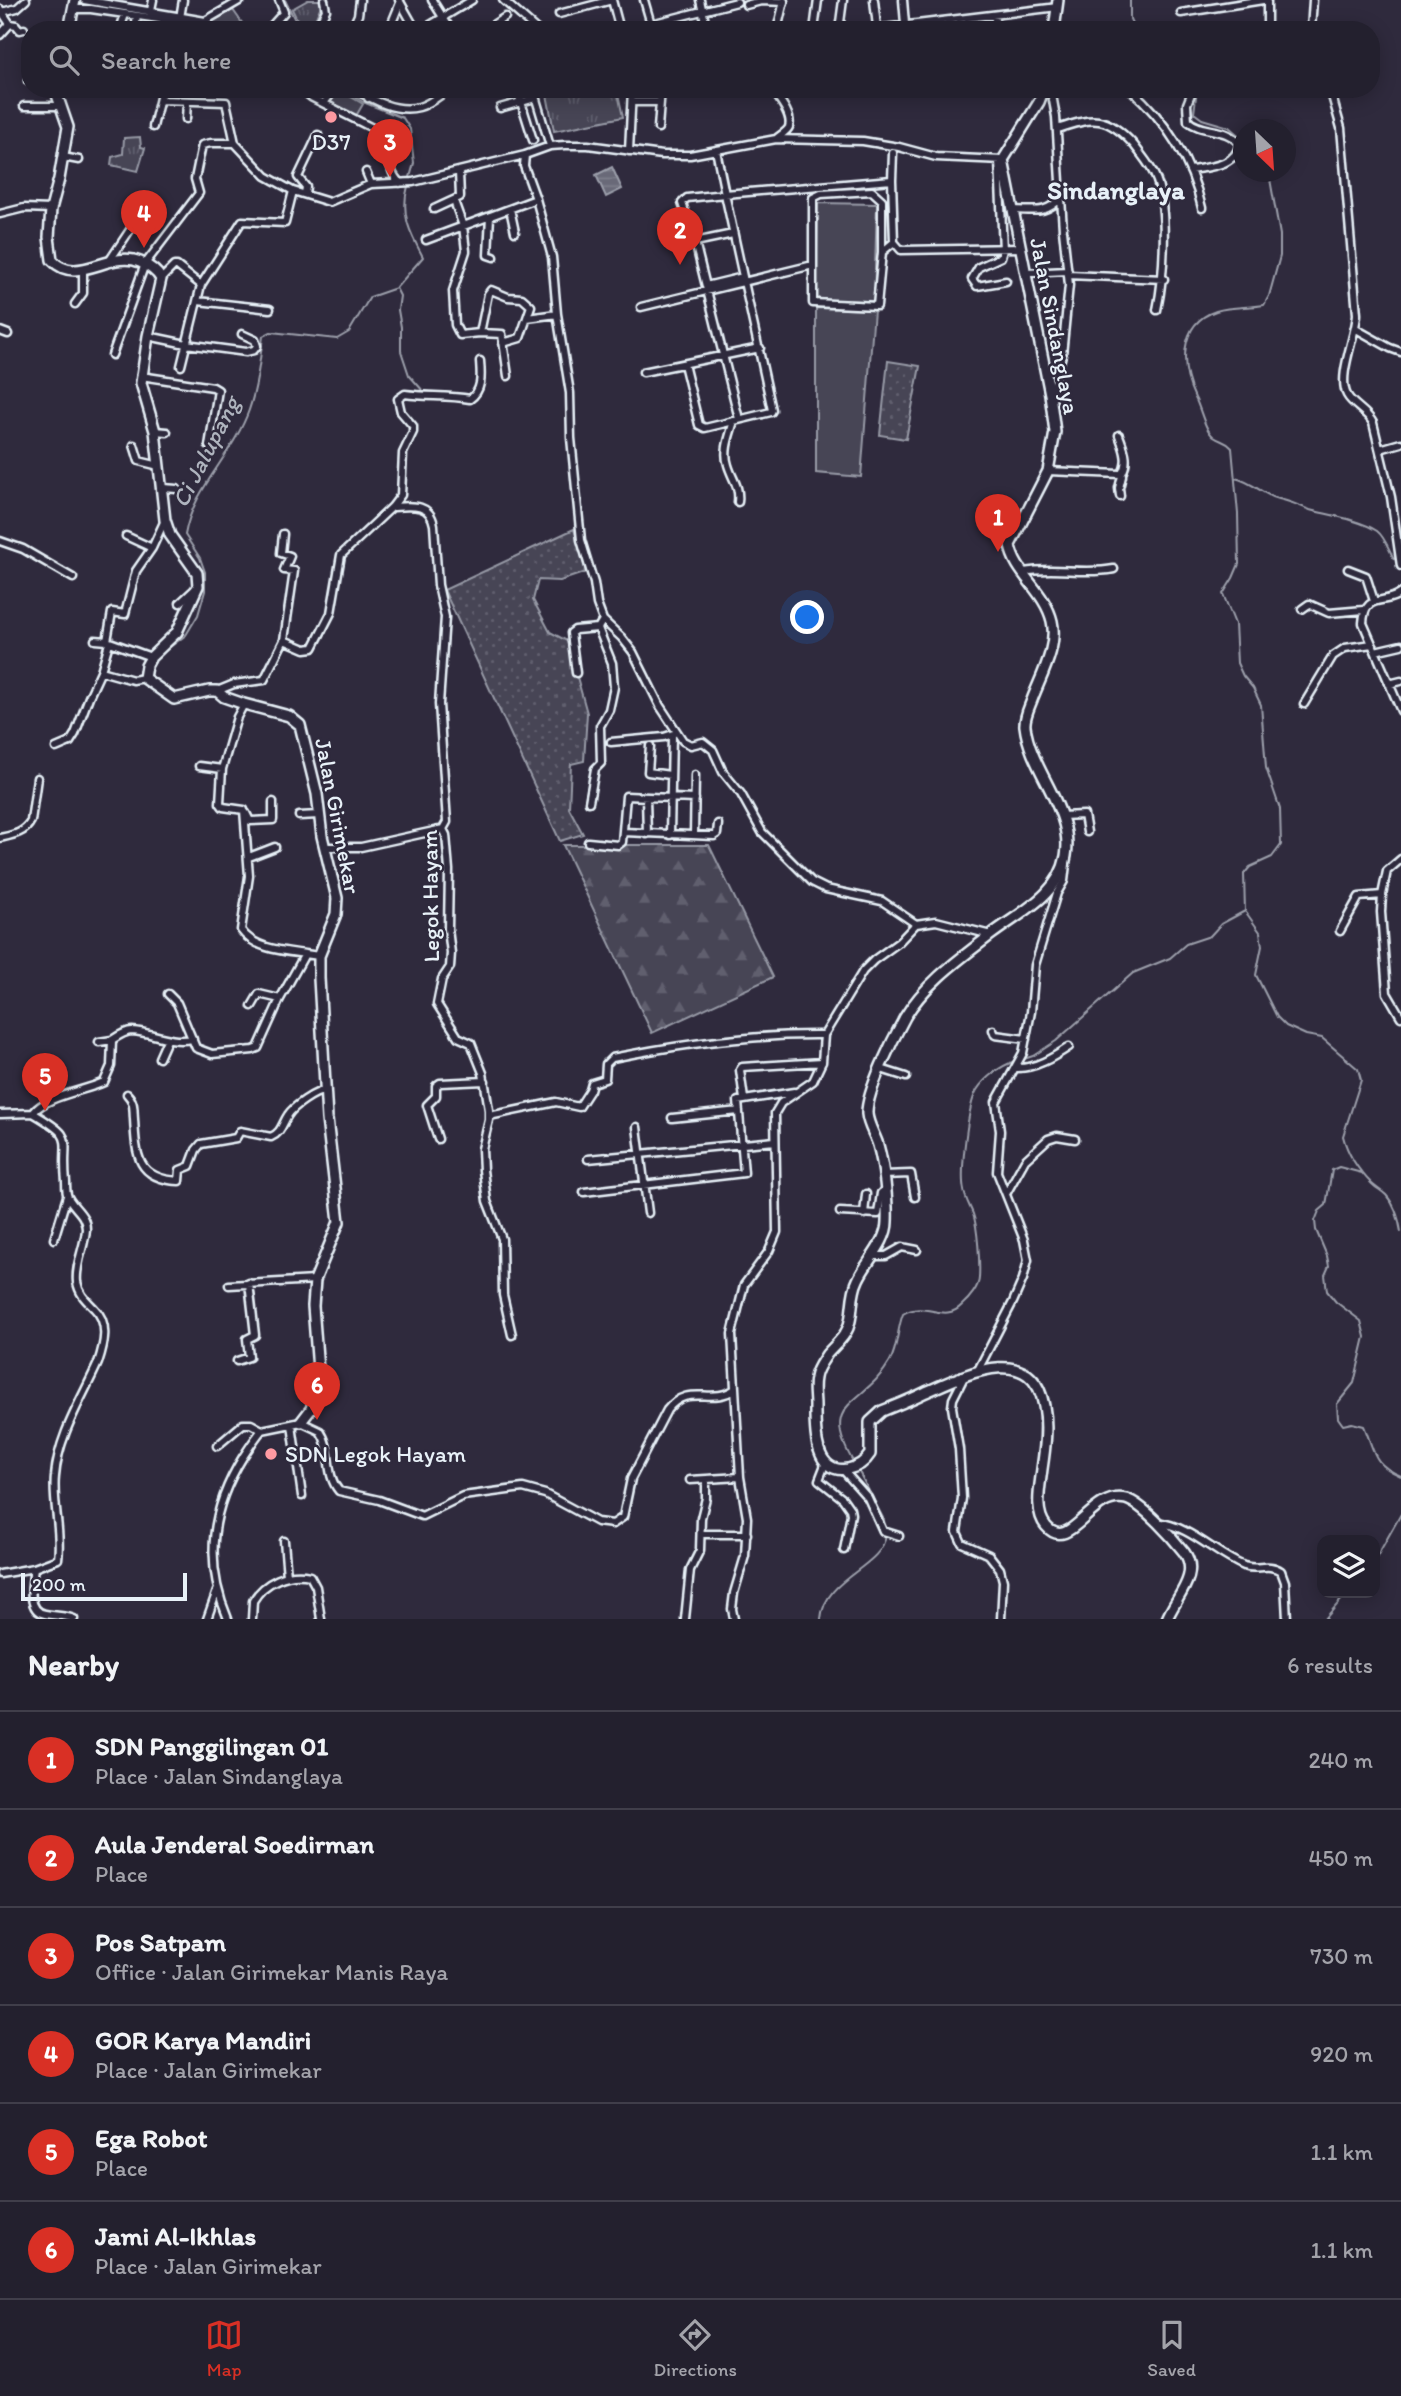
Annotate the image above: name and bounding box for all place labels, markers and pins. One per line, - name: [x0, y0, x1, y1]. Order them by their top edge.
- marker: D37: [323, 109, 339, 125]
- pin: 3: [367, 119, 413, 177]
- place label: D37: [311, 128, 351, 156]
- pin: 4: [121, 190, 167, 248]
- pin: 2: [657, 207, 703, 265]
- pin: 1: [975, 494, 1021, 552]
- pin: 5: [22, 1053, 68, 1111]
- pin: 6: [294, 1362, 340, 1420]
- place label: SDN Legok Hayam: [285, 1440, 466, 1468]
- marker: SDN Legok Hayam: [263, 1446, 279, 1462]

